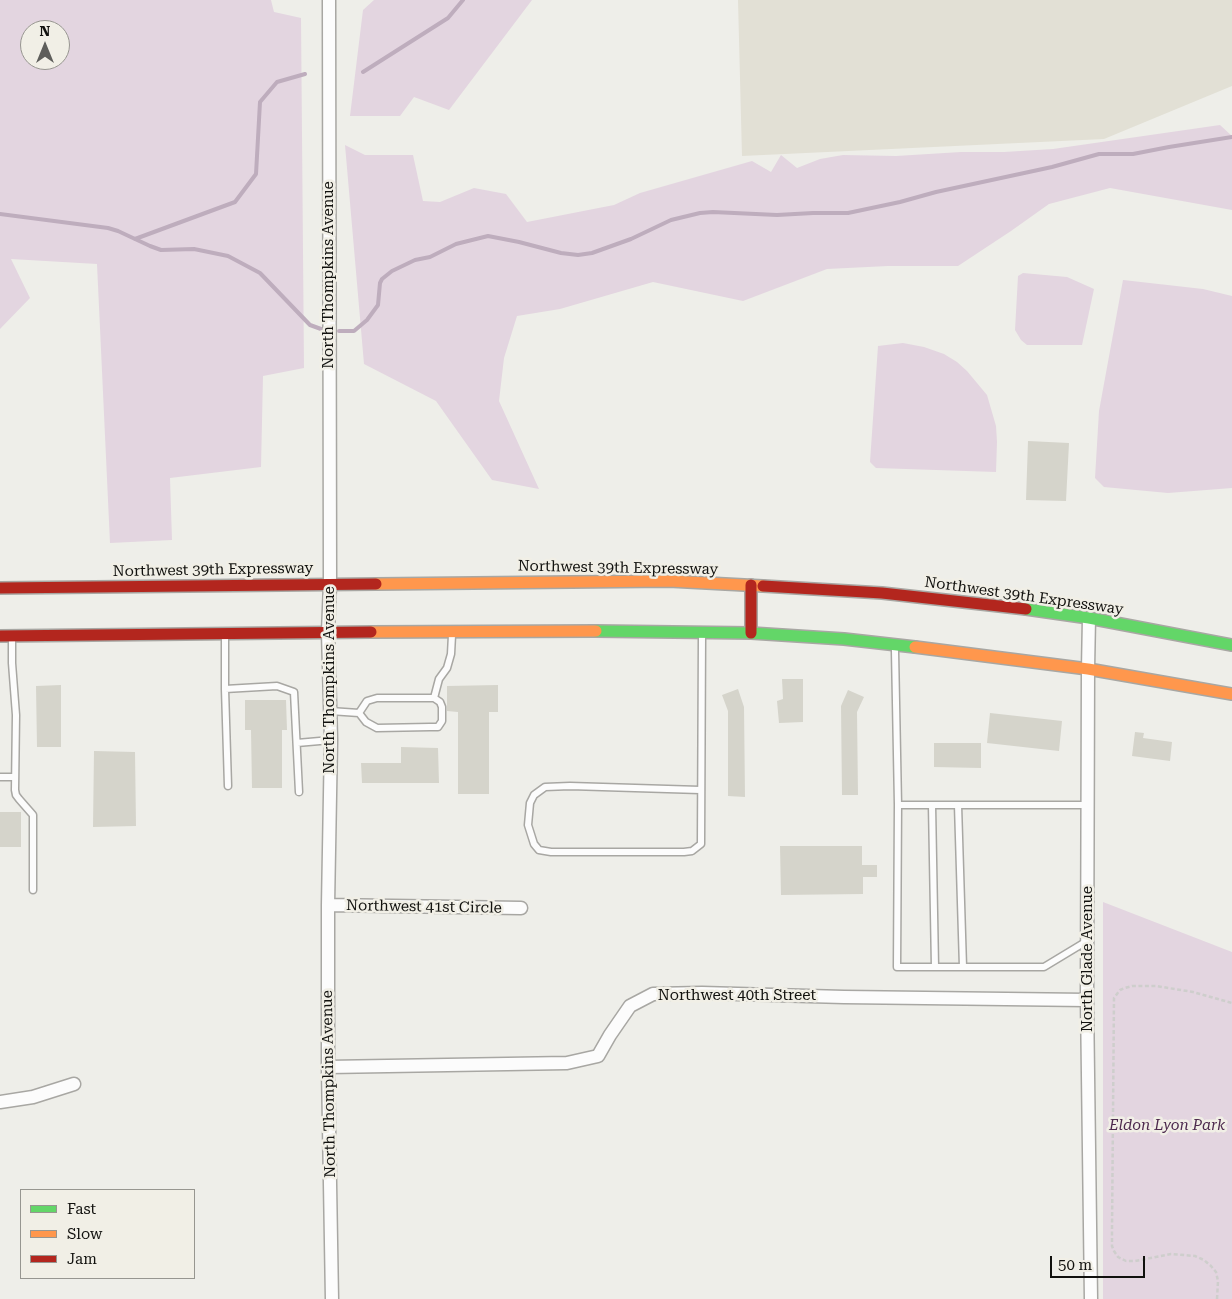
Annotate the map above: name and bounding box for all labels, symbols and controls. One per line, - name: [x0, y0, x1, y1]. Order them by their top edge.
- north arrow: [20, 20, 70, 70]
- text: N: [40, 23, 50, 39]
- street label: North Thompkins Avenue: [320, 181, 338, 369]
- street label: Northwest 39th Expressway: [518, 557, 718, 579]
- street label: Northwest 39th Expressway: [113, 559, 313, 581]
- street label: Northwest 39th Expressway: [923, 573, 1125, 619]
- street label: North Thompkins Avenue: [321, 586, 339, 774]
- street label: North Glade Avenue: [1079, 886, 1097, 1032]
- street label: Northwest 41st Circle: [346, 897, 502, 917]
- street label: Northwest 40th Street: [658, 987, 816, 1005]
- street label: North Thompkins Avenue: [318, 990, 340, 1178]
- park label: Eldon Lyon Park: [1109, 1117, 1225, 1135]
- legend: [20, 1189, 195, 1279]
- text: Fast: [67, 1200, 96, 1218]
- text: Slow: [67, 1225, 102, 1243]
- scale bar: [1052, 1246, 1147, 1278]
- text: Jam: [67, 1250, 97, 1268]
- text: 50 m: [1058, 1256, 1092, 1274]

